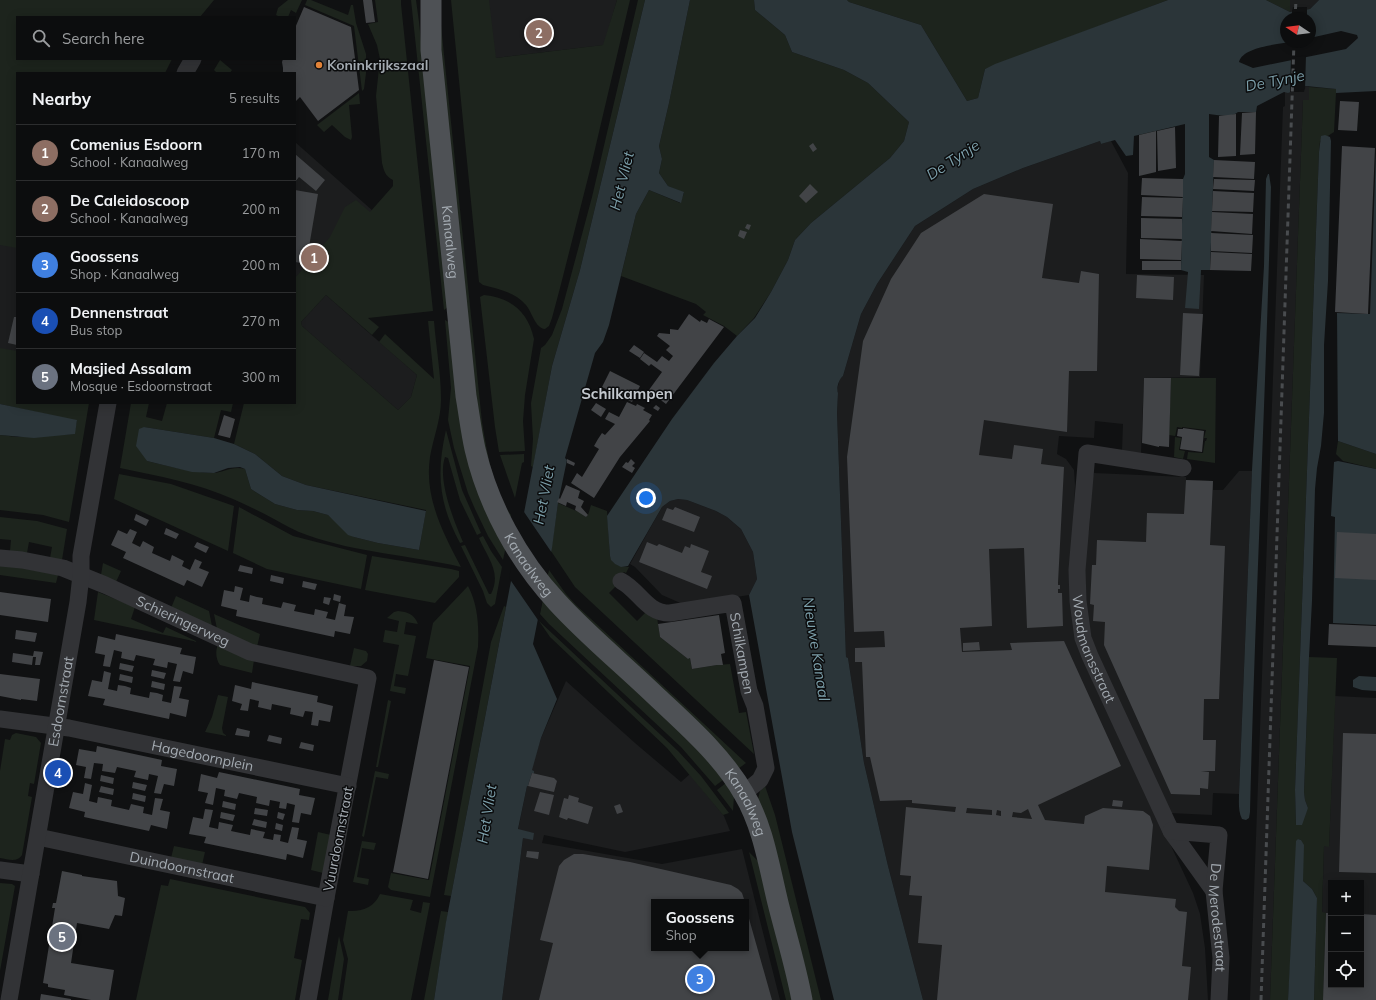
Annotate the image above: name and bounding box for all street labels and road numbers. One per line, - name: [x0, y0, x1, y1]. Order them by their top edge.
- street label: Kanaalweg: [438, 204, 463, 280]
- street label: Kanaalweg: [500, 530, 557, 600]
- street label: Schieringerweg: [133, 592, 233, 650]
- street label: Woudmansstraat: [1068, 593, 1119, 706]
- street label: Schilkampen: [726, 611, 758, 696]
- street label: Esdoornstraat: [44, 655, 77, 748]
- street label: Hagedoornplein: [150, 736, 255, 775]
- street label: Kanaalweg: [721, 765, 770, 838]
- street label: Vuurdoornstraat: [319, 785, 357, 893]
- street label: Duindoornstraat: [128, 848, 236, 887]
- street label: De Merodestraat: [1205, 862, 1230, 972]

